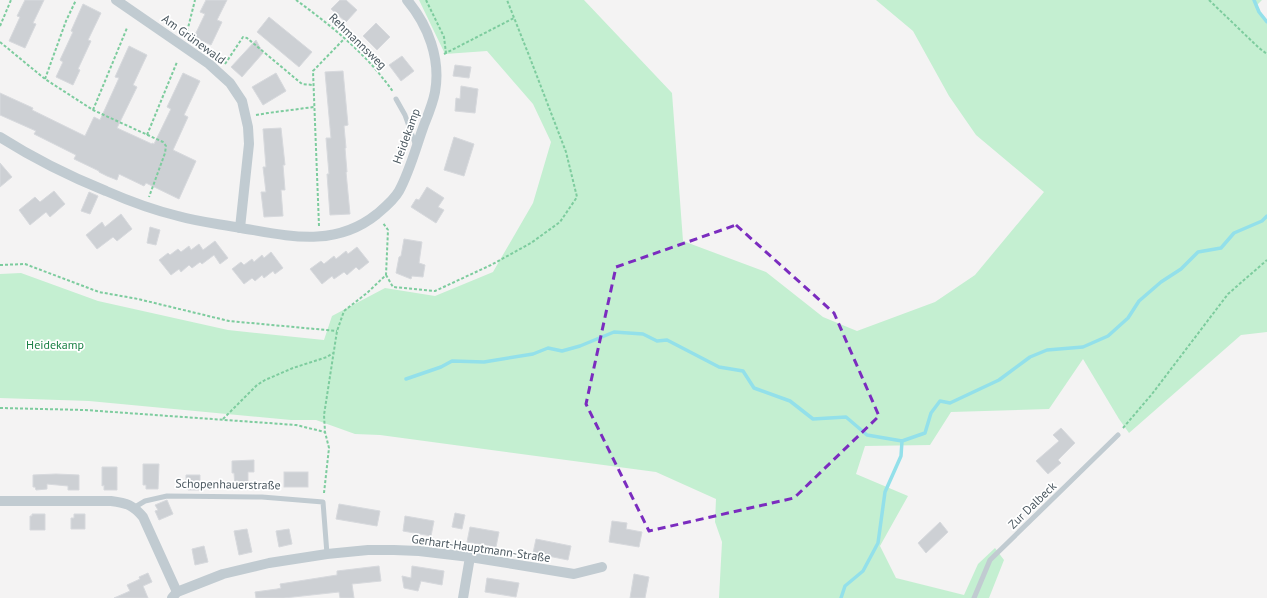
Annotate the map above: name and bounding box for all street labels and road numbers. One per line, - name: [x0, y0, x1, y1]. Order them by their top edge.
- street label: Rehmannsweg: [326, 10, 390, 72]
- street label: Am Grünewald: [159, 11, 229, 67]
- street label: Heidekamp: [389, 106, 423, 166]
- street label: Schopenhauerstraße: [175, 476, 281, 492]
- street label: Zur Dalbeck: [1005, 478, 1059, 532]
- street label: Gerhart-Hauptmann-Straße: [410, 531, 552, 565]

